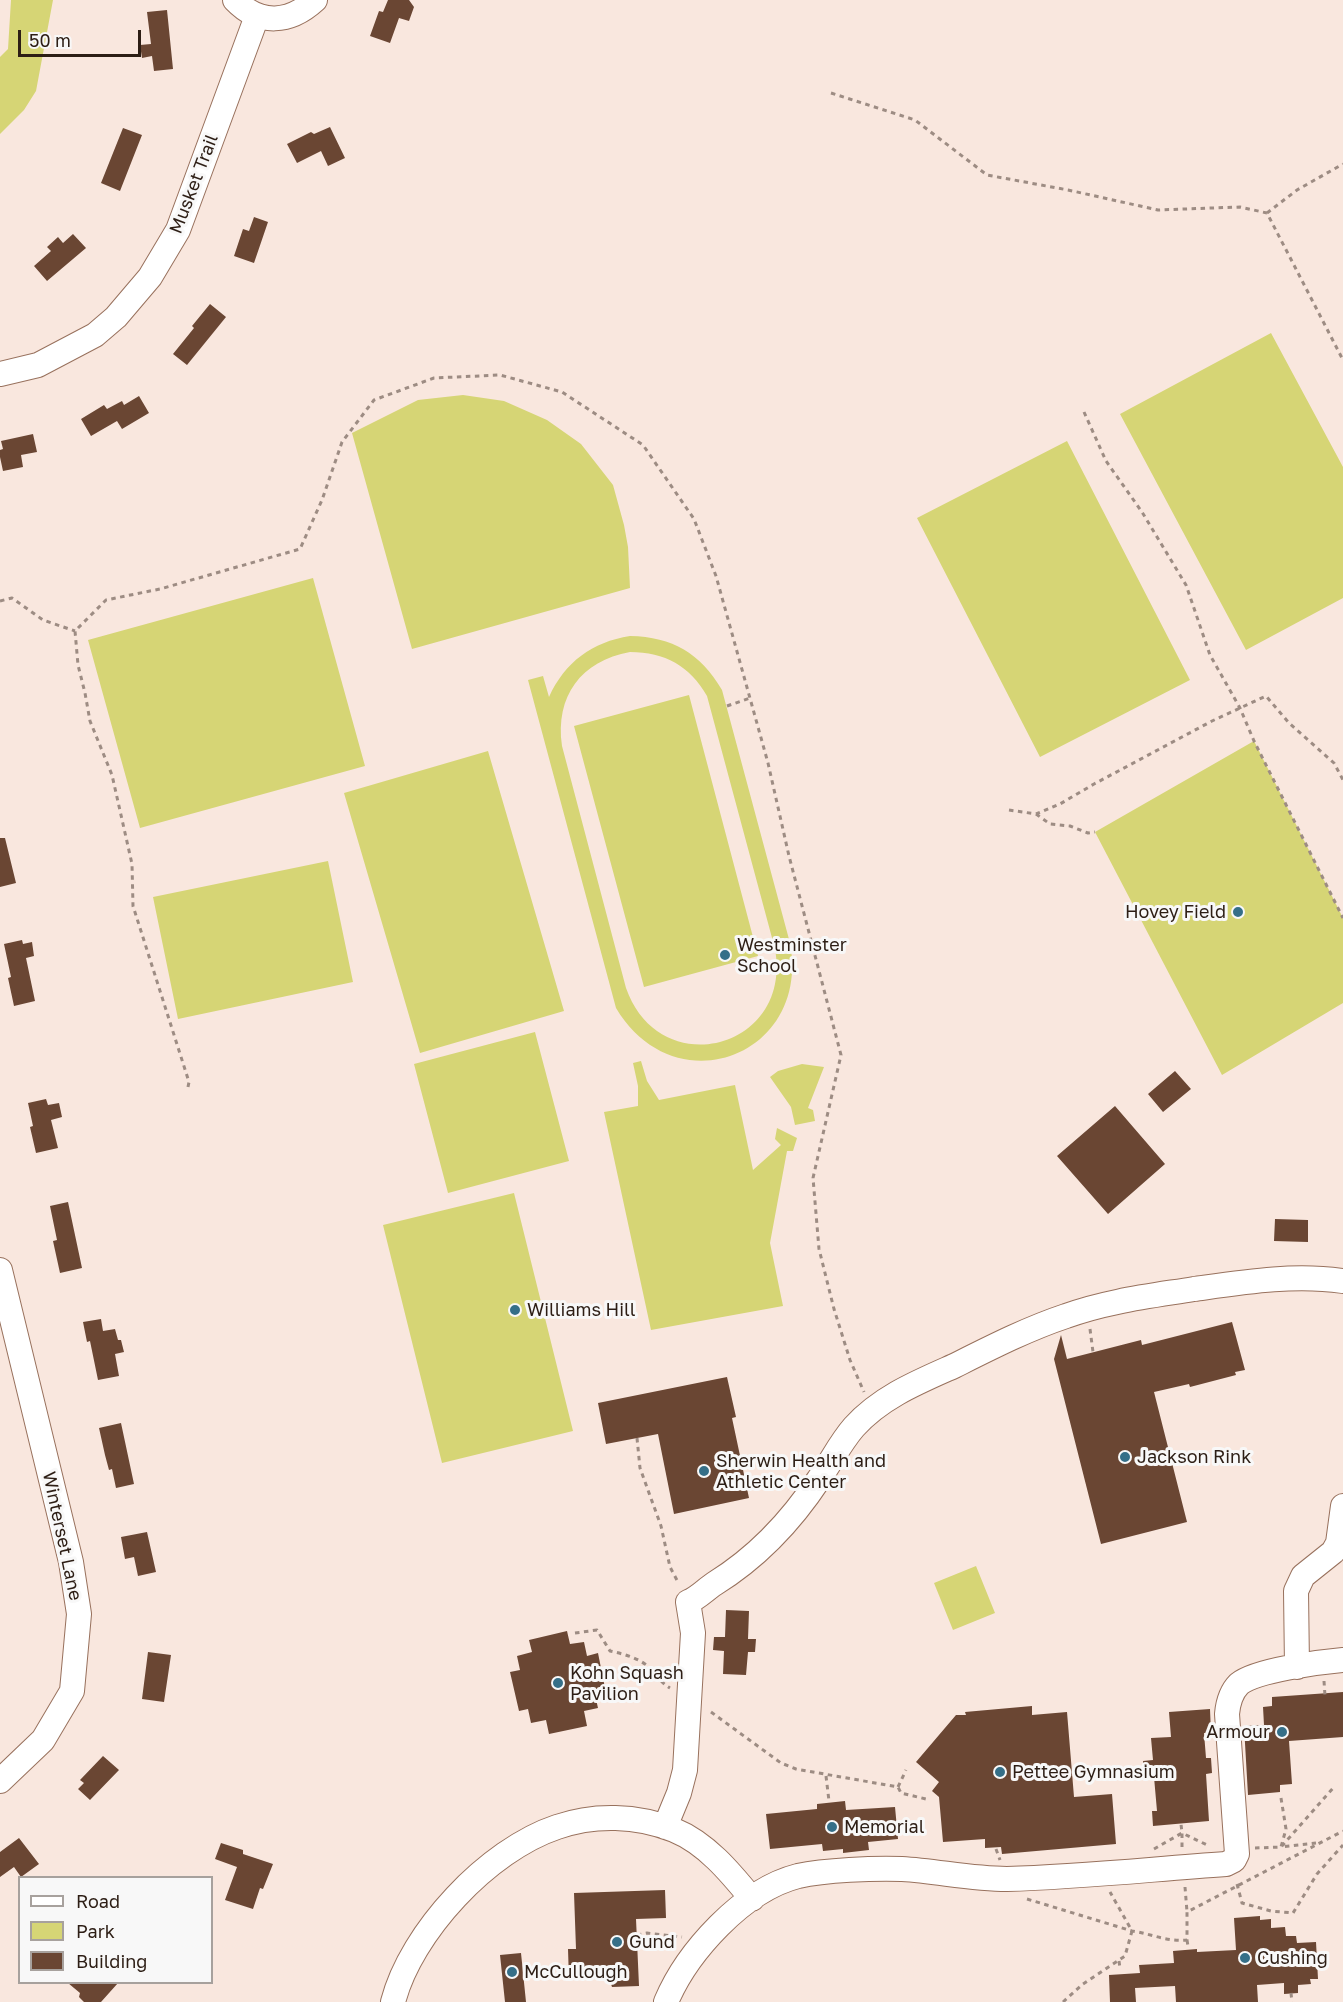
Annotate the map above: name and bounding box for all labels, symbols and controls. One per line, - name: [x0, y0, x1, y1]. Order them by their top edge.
- scale bar: [21, 18, 144, 56]
- text: 50 m: [29, 29, 71, 51]
- street label: Musket Trail: [165, 131, 223, 237]
- place label: Hovey Field: [1125, 901, 1226, 923]
- marker: Hovey Field: [1231, 905, 1245, 919]
- place label: Westminster School: [737, 934, 847, 976]
- marker: Westminster School: [718, 948, 732, 962]
- place label: Williams Hill: [527, 1299, 636, 1321]
- marker: Williams Hill: [508, 1303, 522, 1317]
- place label: Jackson Rink: [1137, 1446, 1251, 1468]
- place label: Sherwin Health and Athletic Center: [716, 1450, 886, 1492]
- marker: Jackson Rink: [1118, 1450, 1132, 1464]
- marker: Sherwin Health and Athletic Center: [697, 1464, 711, 1478]
- street label: Winterset Lane: [38, 1469, 86, 1603]
- place label: Kohn Squash Pavilion: [570, 1662, 684, 1704]
- marker: Kohn Squash Pavilion: [551, 1676, 565, 1690]
- place label: Armour: [1206, 1721, 1270, 1743]
- marker: Armour: [1275, 1725, 1289, 1739]
- place label: Pettee Gymnasium: [1012, 1761, 1175, 1783]
- marker: Pettee Gymnasium: [993, 1765, 1007, 1779]
- place label: Memorial: [844, 1816, 924, 1838]
- marker: Memorial: [825, 1820, 839, 1834]
- legend: [18, 1876, 213, 1984]
- text: Road: [76, 1890, 120, 1912]
- text: Park: [76, 1920, 115, 1942]
- place label: Gund: [629, 1931, 675, 1953]
- marker: Gund: [610, 1935, 624, 1949]
- place label: Cushing: [1257, 1947, 1328, 1969]
- text: Building: [76, 1950, 147, 1972]
- marker: Cushing: [1238, 1951, 1252, 1965]
- place label: McCullough: [524, 1961, 628, 1983]
- marker: McCullough: [505, 1965, 519, 1979]

